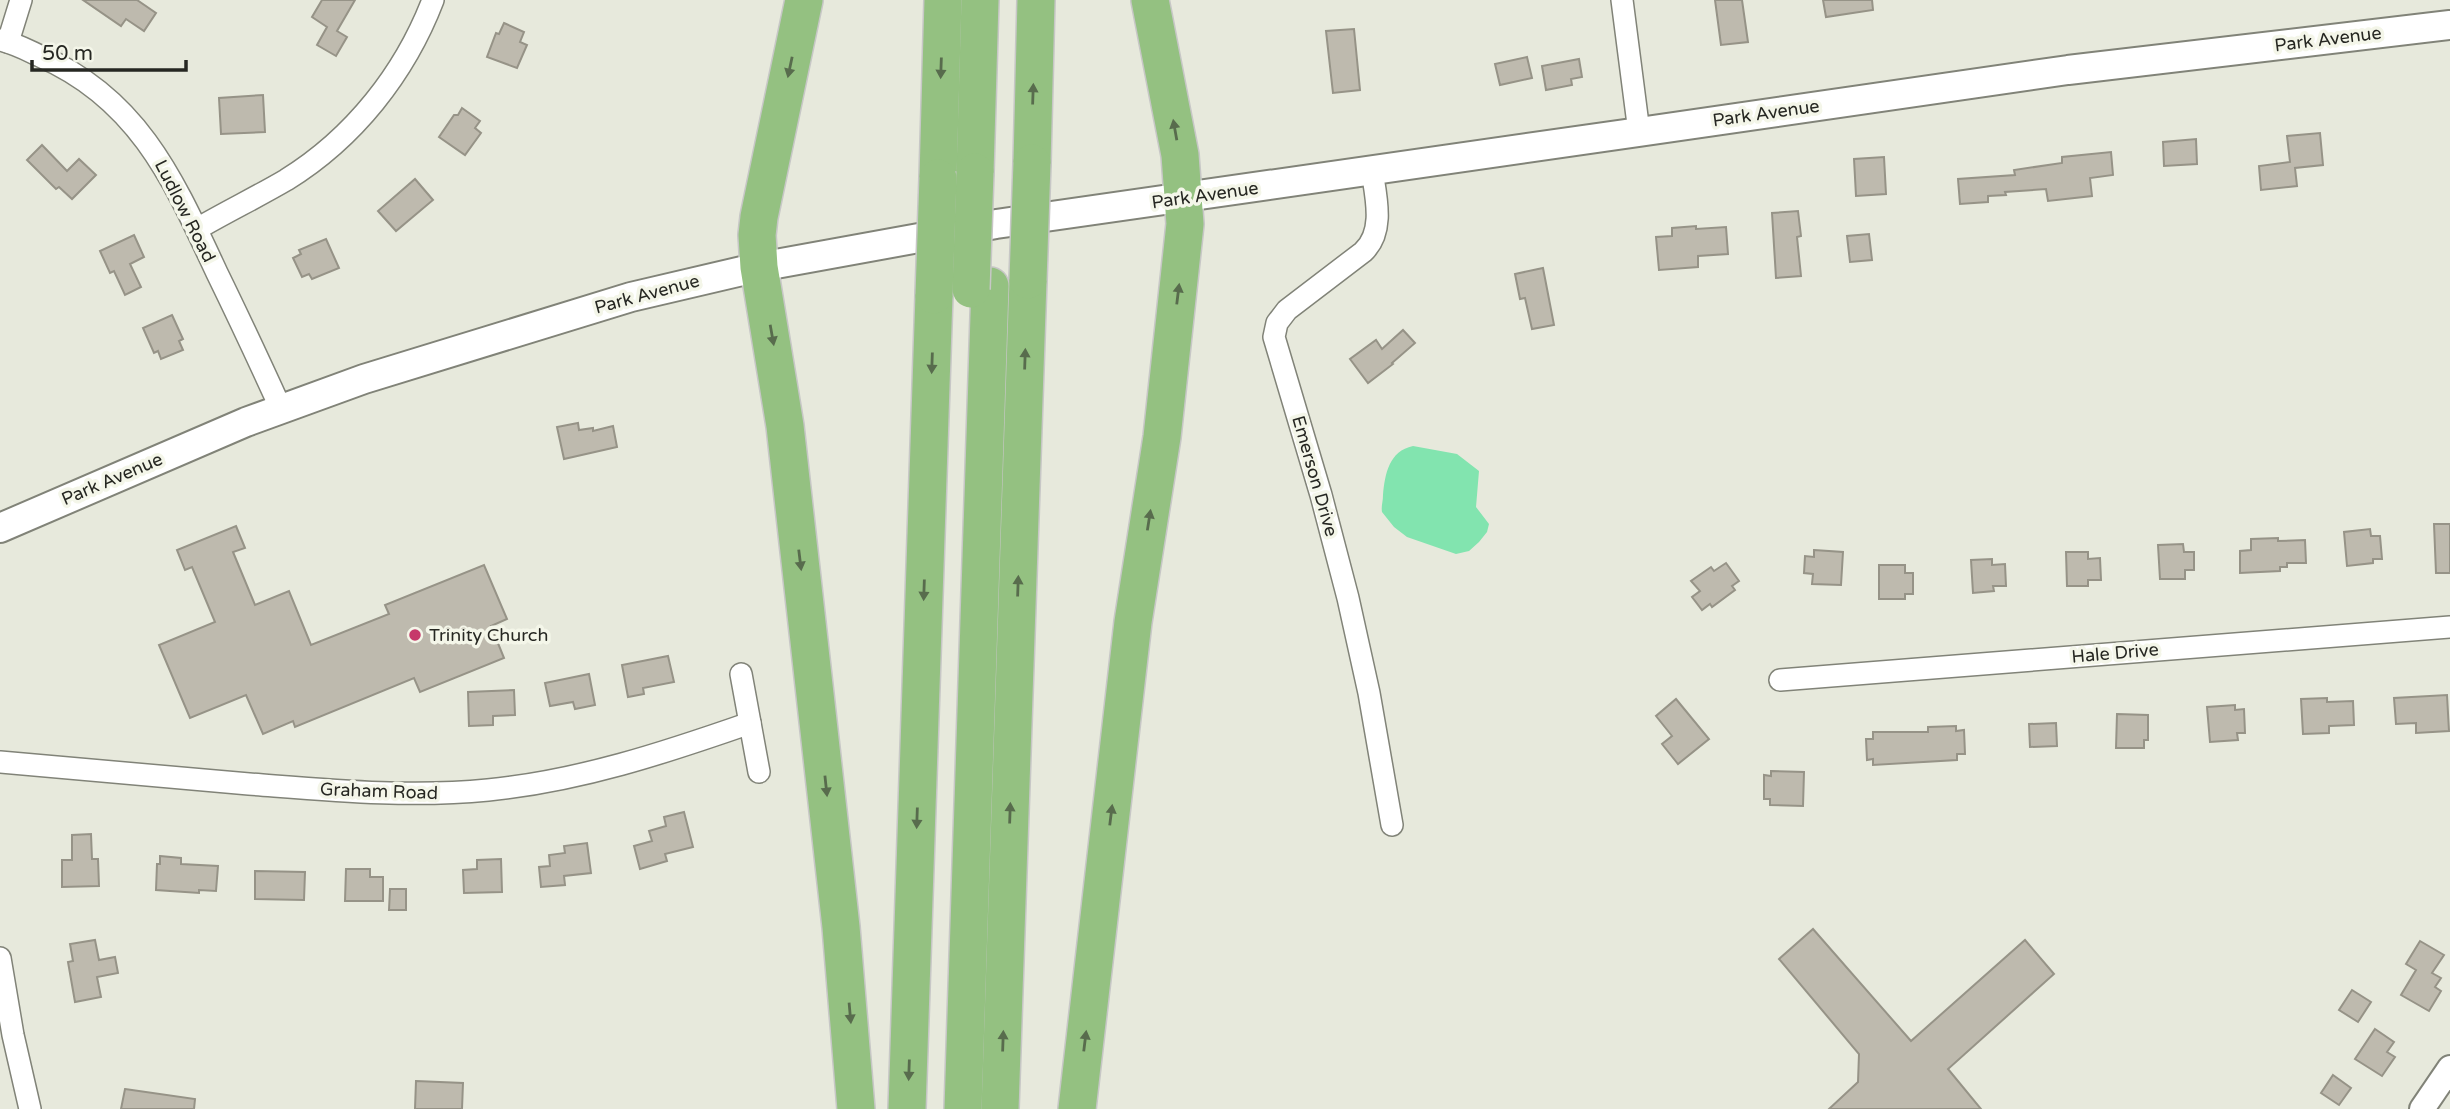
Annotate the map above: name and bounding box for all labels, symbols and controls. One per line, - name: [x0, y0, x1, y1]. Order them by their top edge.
- street label: Park Avenue: [2273, 22, 2383, 56]
- scale bar: [32, 28, 186, 72]
- text: 50 m: [42, 41, 93, 66]
- one-way arrow: [785, 56, 796, 78]
- one-way arrow: [936, 57, 947, 79]
- one-way arrow: [1028, 83, 1039, 105]
- street label: Park Avenue: [1711, 95, 1821, 131]
- one-way arrow: [1170, 119, 1181, 141]
- street label: Ludlow Road: [150, 156, 220, 266]
- street label: Park Avenue: [1150, 177, 1260, 213]
- street label: Park Avenue: [592, 269, 702, 319]
- one-way arrow: [1173, 283, 1184, 305]
- one-way arrow: [766, 324, 777, 346]
- one-way arrow: [1019, 347, 1031, 369]
- one-way arrow: [926, 352, 938, 374]
- street label: Emerson Drive: [1287, 413, 1343, 539]
- street label: Park Avenue: [58, 448, 166, 510]
- one-way arrow: [1144, 509, 1155, 531]
- one-way arrow: [795, 549, 806, 571]
- one-way arrow: [1012, 575, 1023, 597]
- one-way arrow: [919, 580, 930, 602]
- place label: Trinity Church: [429, 624, 548, 646]
- marker: Trinity Church: [407, 627, 423, 643]
- street label: Hale Drive: [2071, 638, 2159, 668]
- one-way arrow: [820, 775, 831, 797]
- street label: Graham Road: [320, 778, 438, 804]
- one-way arrow: [1004, 802, 1016, 824]
- one-way arrow: [1106, 804, 1117, 826]
- one-way arrow: [911, 807, 923, 829]
- one-way arrow: [845, 1002, 856, 1024]
- one-way arrow: [997, 1030, 1008, 1052]
- one-way arrow: [1079, 1030, 1090, 1052]
- one-way arrow: [903, 1059, 914, 1081]

